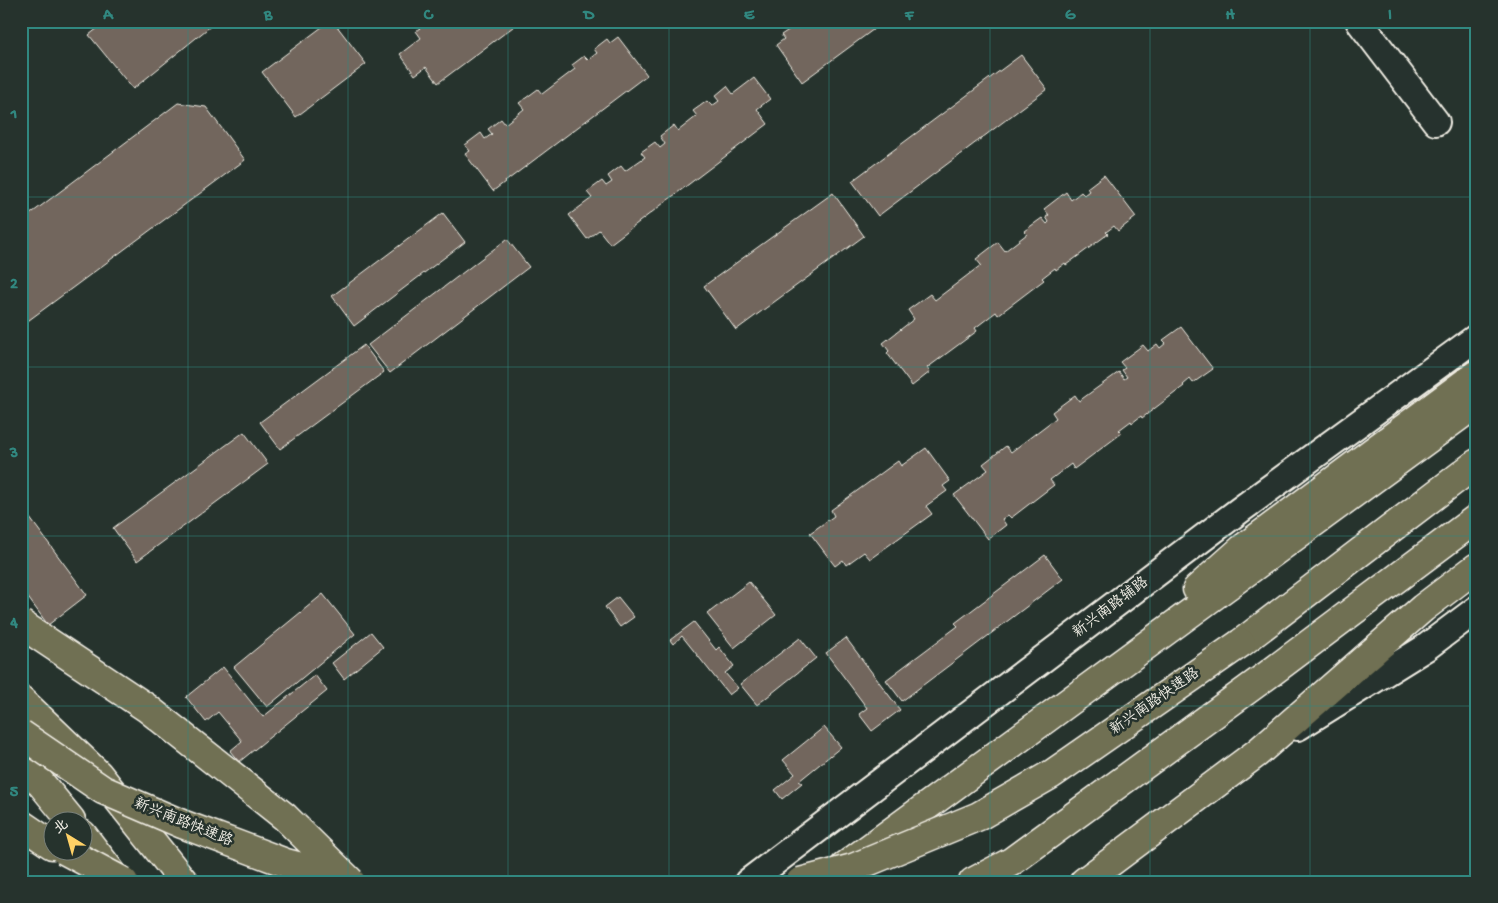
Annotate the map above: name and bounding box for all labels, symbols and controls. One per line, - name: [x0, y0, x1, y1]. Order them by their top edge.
- text: A: [102, 7, 114, 26]
- text: B: [263, 7, 273, 26]
- text: C: [423, 7, 434, 26]
- text: D: [582, 7, 595, 26]
- text: E: [744, 7, 755, 26]
- text: F: [904, 7, 915, 26]
- text: G: [1065, 7, 1076, 26]
- text: H: [1225, 7, 1235, 26]
- text: I: [1388, 7, 1392, 26]
- text: 1: [10, 106, 17, 125]
- text: 2: [10, 276, 18, 295]
- text: 3: [9, 445, 18, 464]
- street label: 新兴南路辅路: [1069, 573, 1152, 642]
- text: 4: [9, 615, 18, 634]
- street label: 新兴南路快速路: [1106, 664, 1203, 739]
- text: 5: [10, 784, 19, 803]
- street label: 新兴南路快速路: [131, 794, 235, 851]
- north arrow: [42, 810, 92, 860]
- text: 北: [51, 817, 72, 839]

